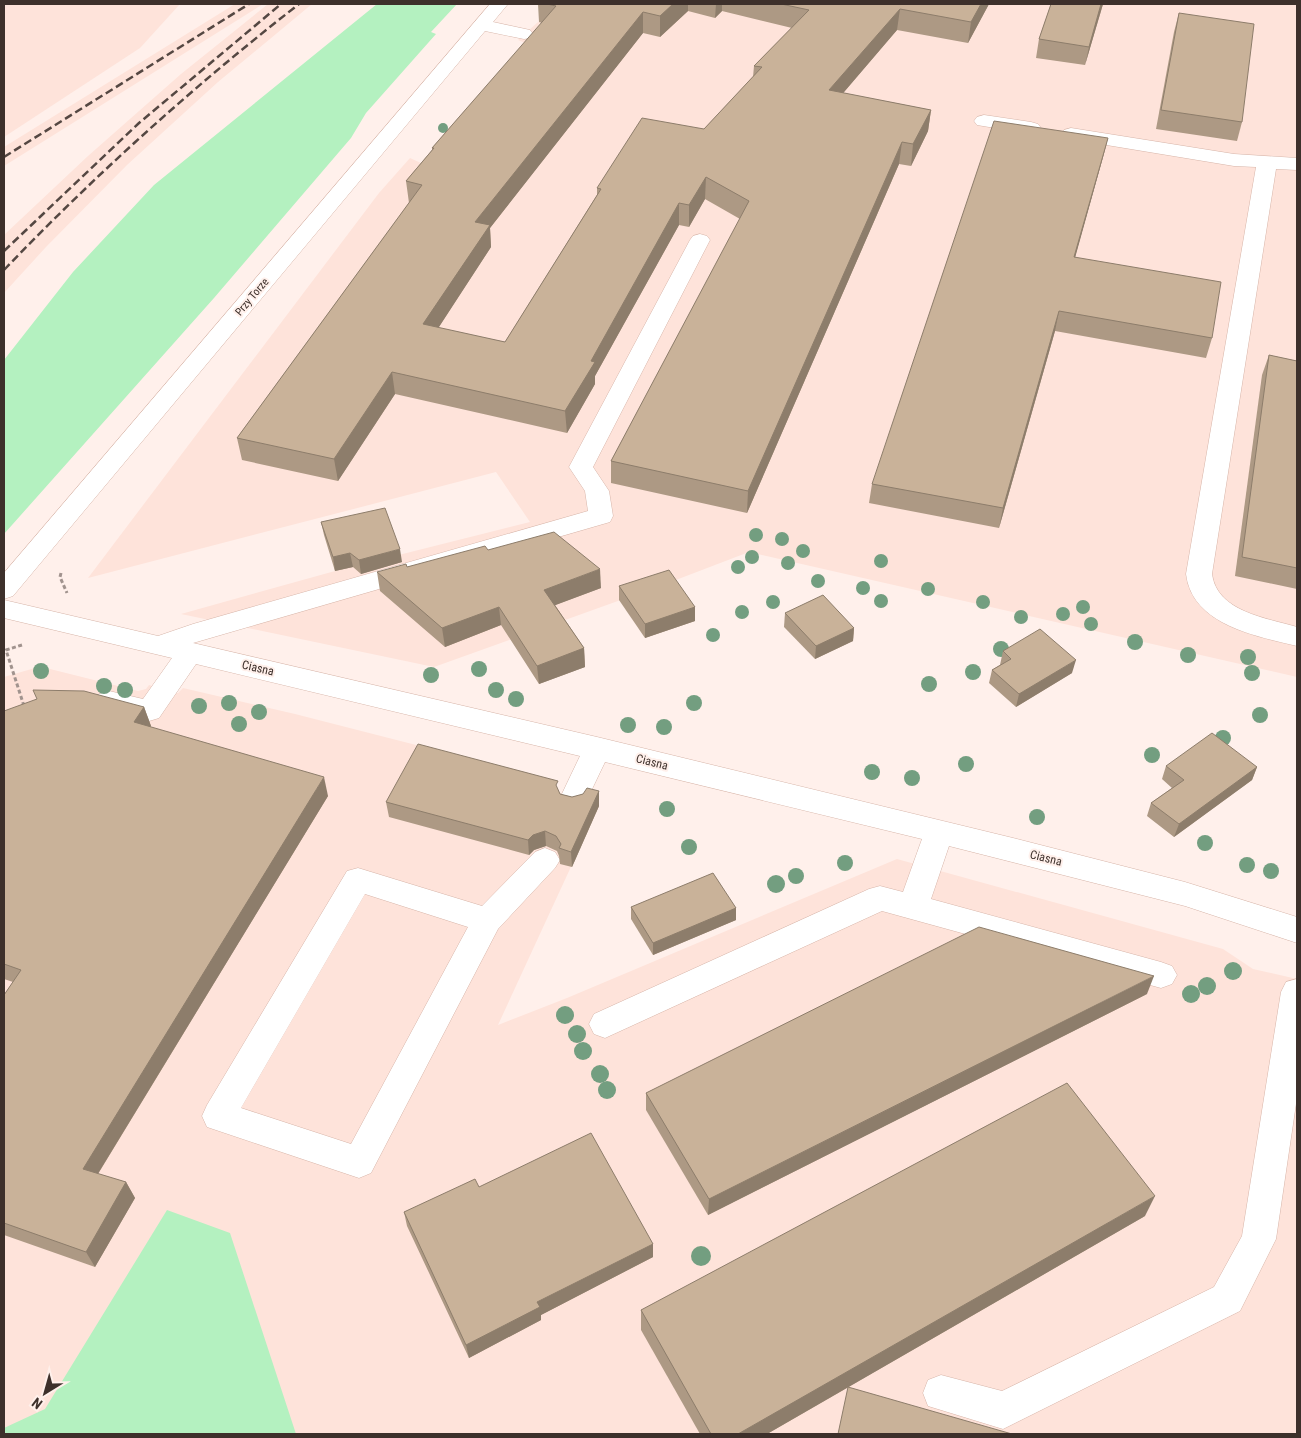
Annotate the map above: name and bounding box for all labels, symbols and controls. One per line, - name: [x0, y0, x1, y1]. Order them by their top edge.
- street label: Przy Torze: [233, 276, 271, 318]
- street label: Ciasna: [241, 658, 276, 679]
- street label: Ciasna: [635, 751, 670, 773]
- street label: Ciasna: [1029, 847, 1064, 869]
- north arrow: [20, 1368, 70, 1418]
- text: N: [29, 1394, 45, 1412]

